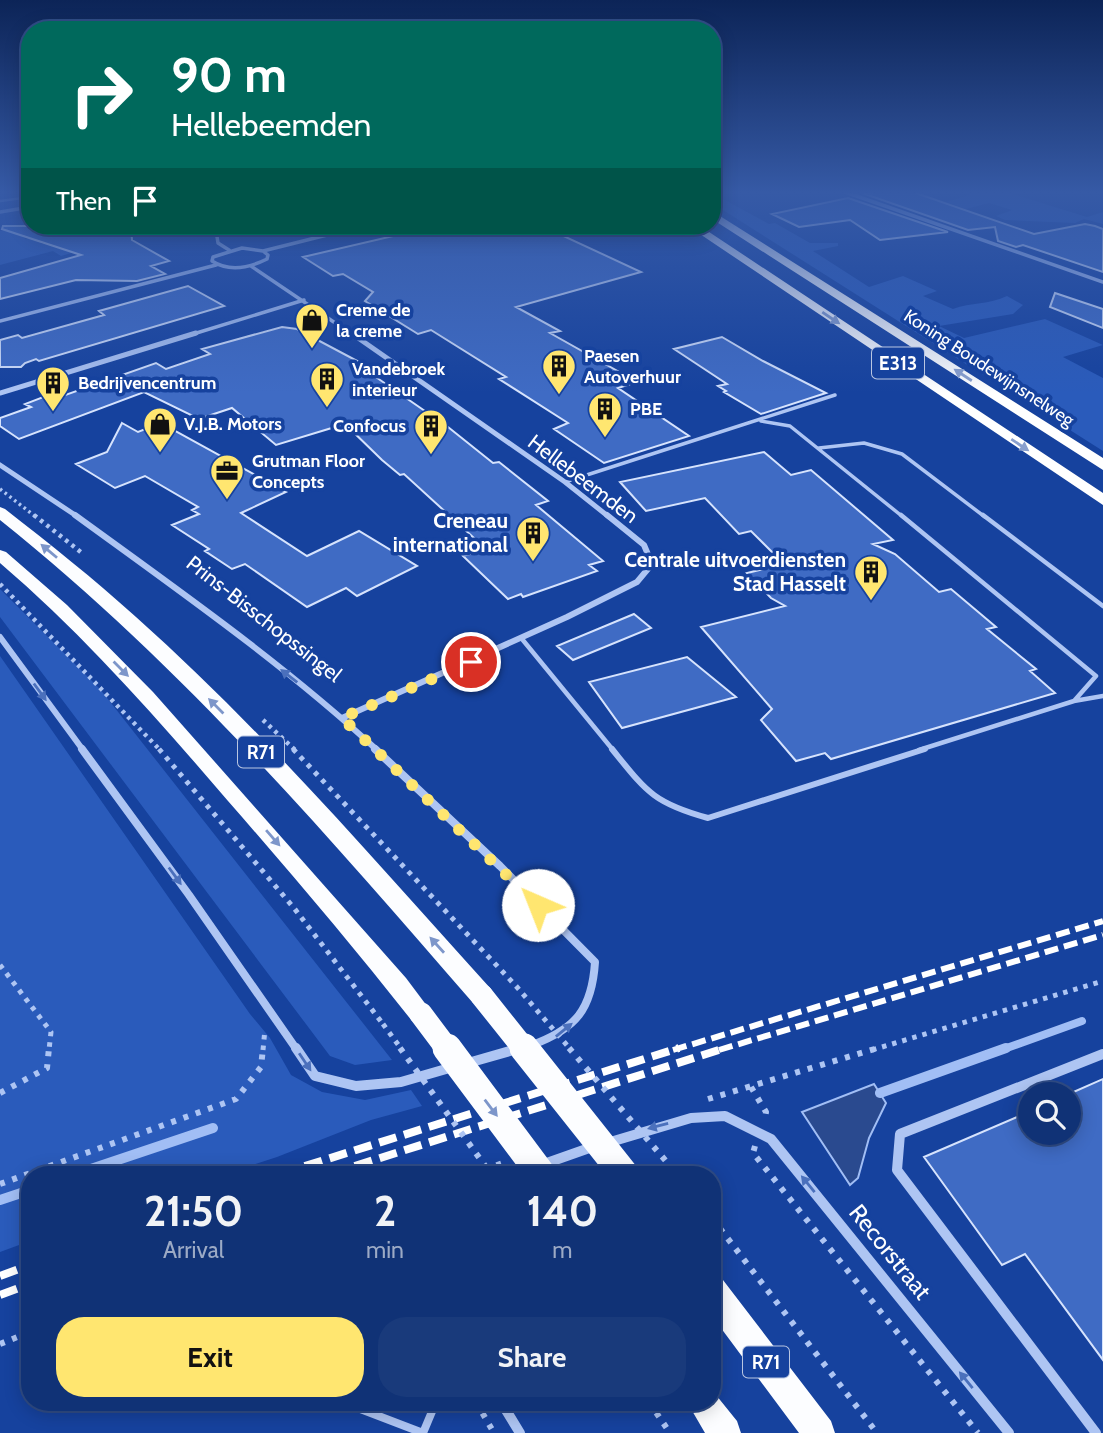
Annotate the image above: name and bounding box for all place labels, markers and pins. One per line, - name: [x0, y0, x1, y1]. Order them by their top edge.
- place label: Creme de la creme: [336, 299, 411, 342]
- shop icon: Creme de la creme: [293, 301, 331, 350]
- place label: Paesen Autoverhuur: [584, 345, 681, 388]
- building icon: Paesen Autoverhuur: [540, 347, 578, 396]
- place label: Vandebroek interieur: [352, 358, 445, 401]
- building icon: Vandebroek interieur: [308, 360, 346, 409]
- building icon: Bedrijvencentrum: [34, 364, 72, 413]
- place label: Bedrijvencentrum: [78, 372, 216, 394]
- building icon: PBE: [586, 390, 624, 439]
- place label: PBE: [630, 398, 662, 420]
- shop icon: V.J.B. Motors: [141, 405, 179, 454]
- building icon: Confocus: [412, 407, 450, 456]
- place label: V.J.B. Motors: [184, 413, 282, 435]
- place label: Confocus: [333, 415, 406, 437]
- place label: Grutman Floor Concepts: [252, 450, 365, 493]
- office icon: Grutman Floor Concepts: [208, 452, 246, 501]
- place label: Creneau international: [393, 508, 508, 557]
- building icon: Creneau international: [514, 514, 552, 563]
- place label: Centrale uitvoerdiensten Stad Hasselt: [624, 547, 846, 596]
- building icon: Centrale uitvoerdiensten Stad Hasselt: [852, 553, 890, 602]
- pin: [441, 632, 501, 692]

